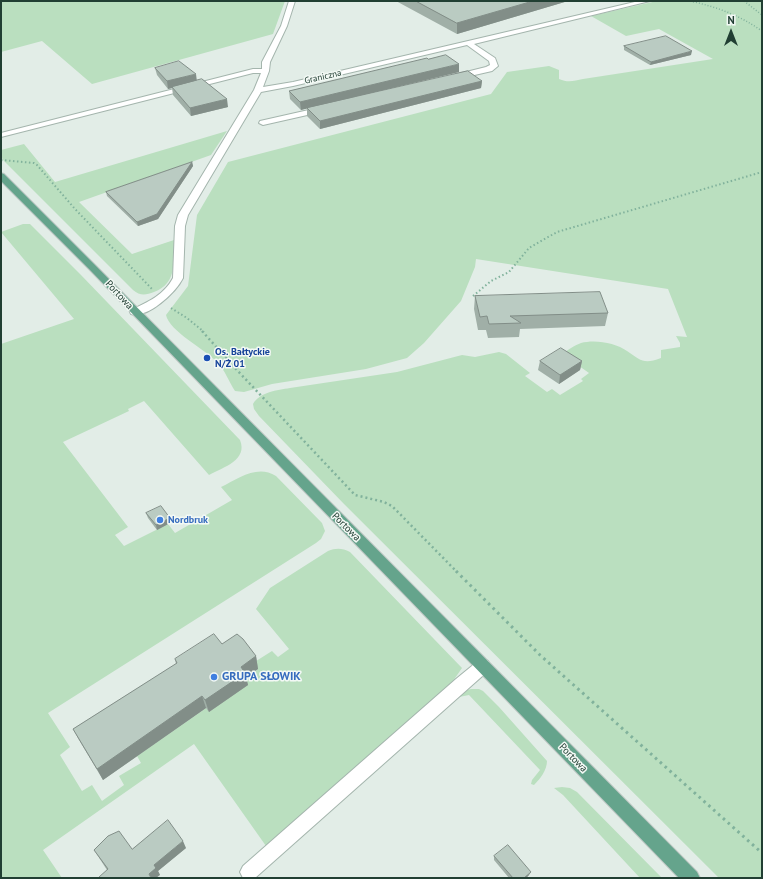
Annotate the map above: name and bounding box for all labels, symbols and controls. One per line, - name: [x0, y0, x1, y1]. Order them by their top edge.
- north arrow: [711, 12, 751, 52]
- text: N: [727, 13, 735, 27]
- street label: Graniczna: [303, 67, 343, 87]
- street label: Portowa: [103, 278, 135, 312]
- place label: Os. Bałtyckie N/Ż 01: [215, 346, 270, 370]
- marker: Os. Bałtyckie N/Ż 01: [202, 353, 212, 363]
- street label: Portowa: [329, 510, 363, 544]
- place label: Nordbruk: [168, 514, 208, 526]
- marker: Nordbruk: [155, 515, 165, 525]
- place label: GRUPA SŁOWIK: [222, 670, 301, 684]
- marker: GRUPA SŁOWIK: [209, 672, 219, 682]
- street label: Portowa: [556, 741, 590, 775]

